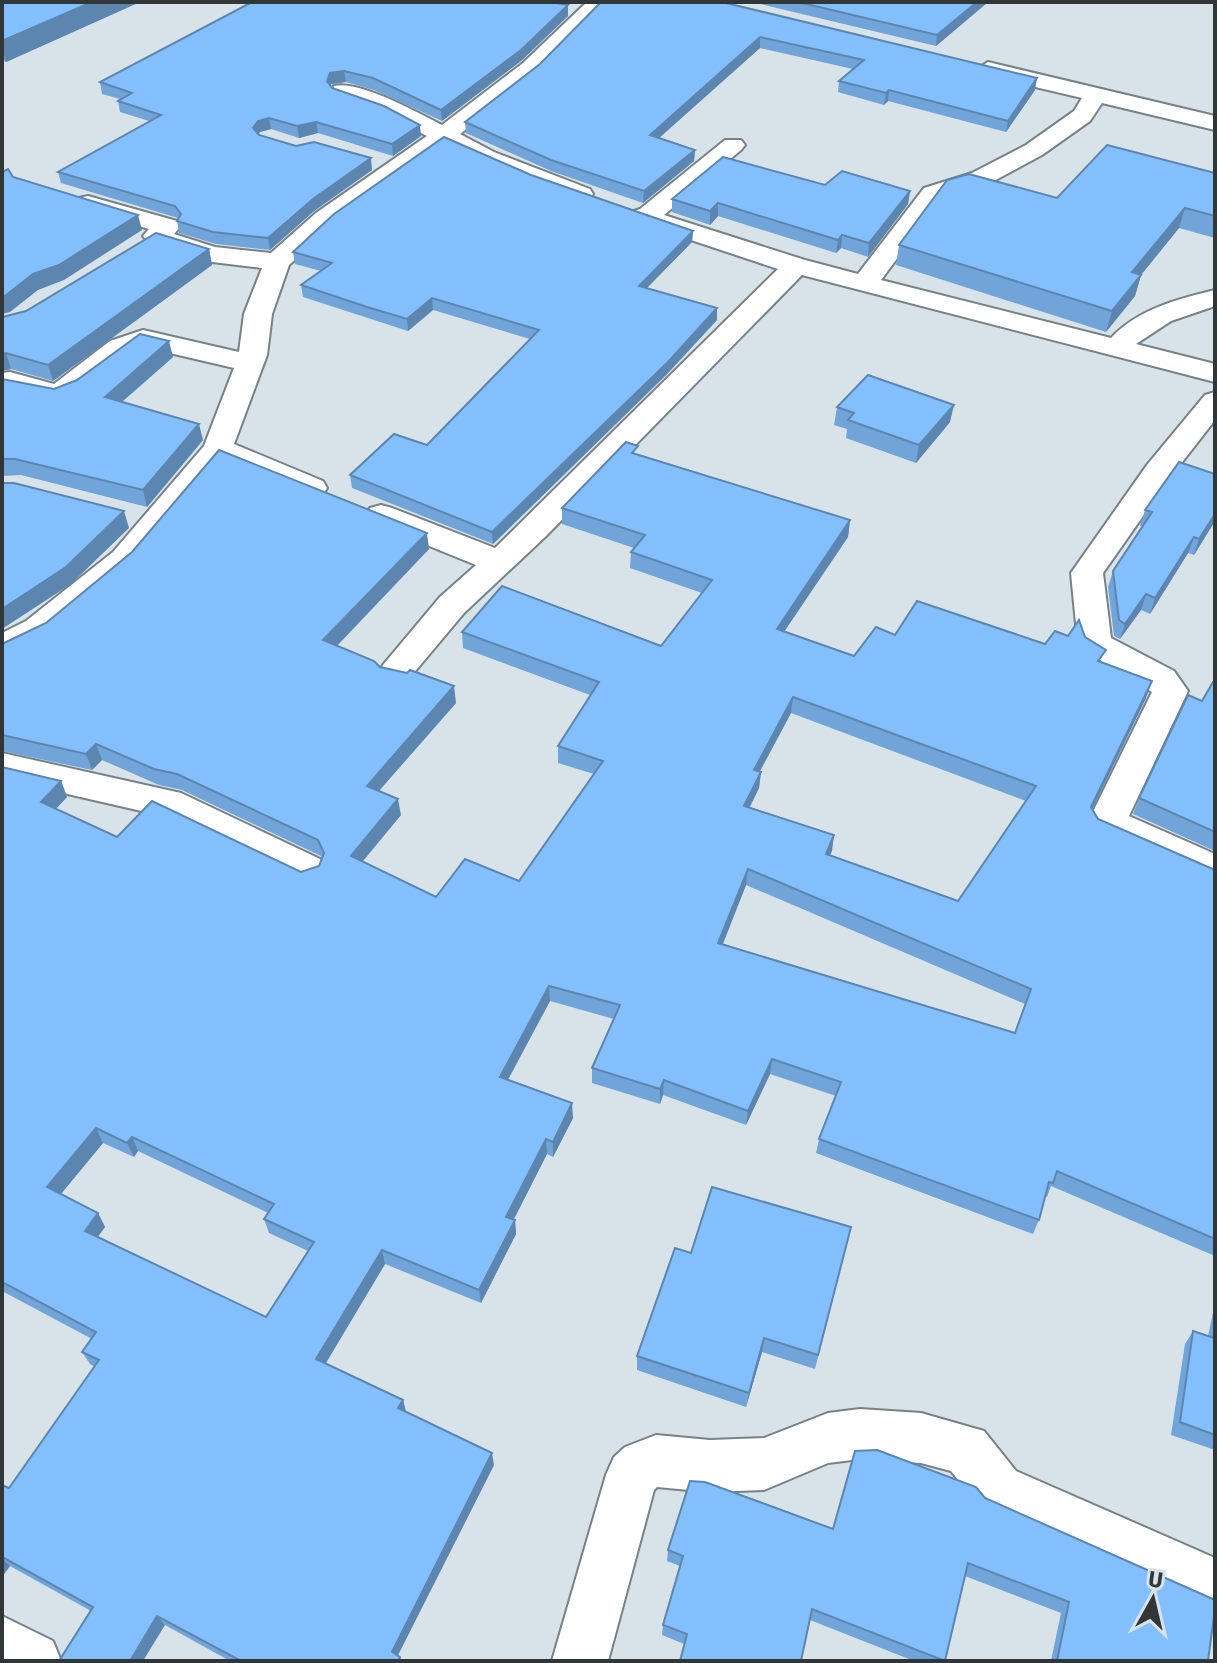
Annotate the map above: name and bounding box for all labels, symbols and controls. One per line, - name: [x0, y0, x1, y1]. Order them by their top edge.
- north arrow: [1113, 1559, 1193, 1639]
- text: U: [1147, 1565, 1165, 1594]

